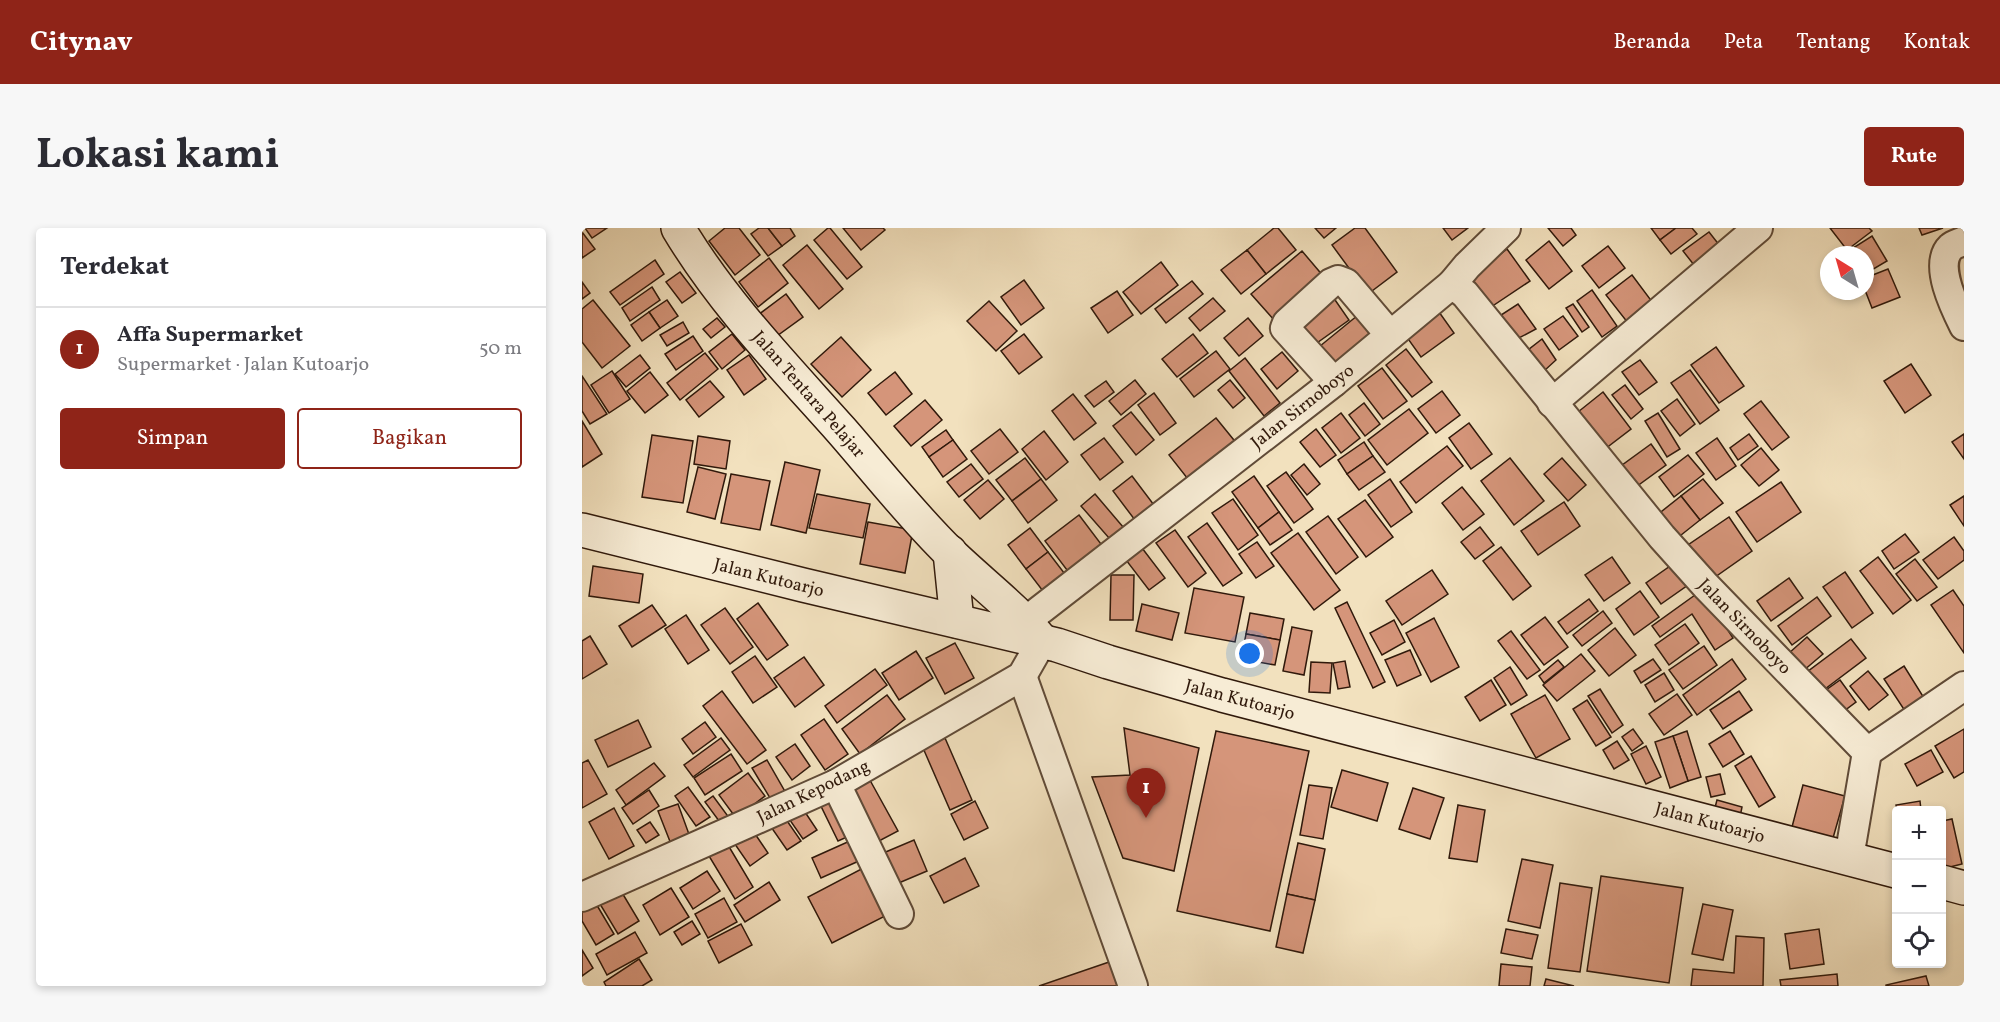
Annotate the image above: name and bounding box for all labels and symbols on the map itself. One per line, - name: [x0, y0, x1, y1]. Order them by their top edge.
- north arrow: [1820, 246, 1874, 300]
- street label: Jalan Tentara Pelajar: [745, 326, 871, 464]
- street label: Jalan Sirnoboyo: [1246, 359, 1360, 456]
- street label: Jalan Kutoarjo: [711, 553, 826, 604]
- street label: Jalan Sirnoboyo: [1692, 573, 1796, 681]
- your location: [1235, 639, 1264, 668]
- street label: Jalan Kutoarjo: [1182, 674, 1297, 727]
- street label: Jalan Kepodang: [753, 754, 874, 830]
- pin: 1: [1126, 768, 1166, 818]
- street label: Jalan Kutoarjo: [1652, 797, 1767, 850]

